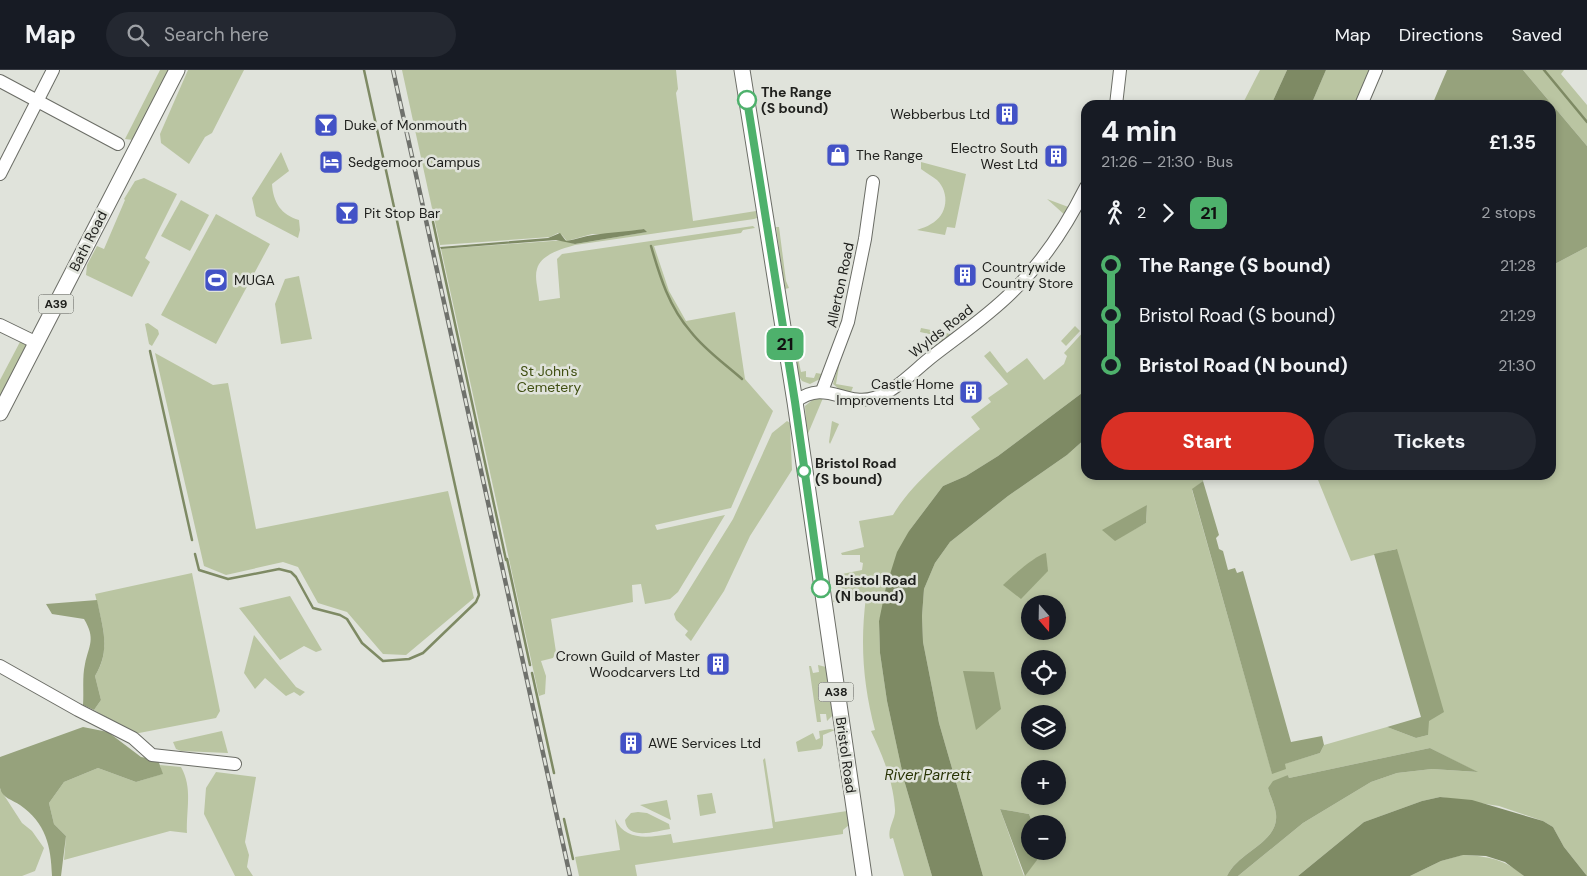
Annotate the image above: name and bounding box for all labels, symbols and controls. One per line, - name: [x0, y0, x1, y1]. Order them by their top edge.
- search box: [106, 12, 456, 57]
- text: Map: [25, 19, 76, 50]
- icon: search: [124, 21, 152, 49]
- text: Search here: [164, 22, 269, 47]
- text: Map: [1335, 23, 1371, 47]
- text: Directions: [1399, 23, 1484, 47]
- text: Saved: [1512, 23, 1562, 47]
- place label: The Range (S bound): [761, 83, 832, 117]
- marker: The Range (S bound): [737, 90, 757, 110]
- building icon: Webberbus Ltd: [994, 101, 1020, 127]
- place label: Webberbus Ltd: [890, 105, 990, 123]
- bar icon: Duke of Monmouth: [313, 112, 339, 138]
- text: 4 min: [1101, 113, 1177, 150]
- place label: Duke of Monmouth: [344, 116, 467, 134]
- text: £1.35: [1489, 130, 1536, 155]
- place label: Electro South West Ltd: [951, 139, 1038, 173]
- shop icon: The Range: [825, 142, 851, 168]
- building icon: Electro South West Ltd: [1043, 143, 1069, 169]
- place label: The Range: [856, 146, 923, 164]
- hotel icon: Sedgemoor Campus: [318, 149, 344, 175]
- text: 21:26 – 21:30 · Bus: [1101, 151, 1233, 172]
- place label: Sedgemoor Campus: [348, 153, 480, 171]
- icon: walk: [1101, 199, 1129, 227]
- icon: forward: [1154, 199, 1182, 227]
- bar icon: Pit Stop Bar: [334, 200, 360, 226]
- text: 21: [1200, 201, 1217, 225]
- text: 2: [1137, 202, 1146, 223]
- text: 2 stops: [1481, 202, 1536, 223]
- place label: Pit Stop Bar: [364, 204, 440, 222]
- street label: Bath Road: [65, 208, 111, 274]
- street label: Allerton Road: [822, 241, 858, 329]
- text: The Range (S bound): [1139, 253, 1331, 278]
- text: 21:28: [1500, 255, 1536, 276]
- place label: Countrywide Country Store: [982, 258, 1073, 292]
- building icon: Countrywide Country Store: [952, 262, 978, 288]
- sports icon: MUGA: [203, 267, 229, 293]
- place label: MUGA: [234, 271, 275, 289]
- road number: A39: [38, 294, 74, 313]
- street label: Wylds Road: [905, 300, 977, 362]
- text: Bristol Road (S bound): [1139, 303, 1335, 328]
- text: 21:29: [1499, 305, 1536, 326]
- line badge: 21: [762, 328, 808, 360]
- text: 21: [777, 332, 793, 356]
- text: Bristol Road (N bound): [1139, 353, 1348, 378]
- text: 21:30: [1498, 355, 1536, 376]
- park label: St John's Cemetery: [517, 362, 581, 396]
- place label: Castle Home Improvements Ltd: [836, 375, 954, 409]
- building icon: Castle Home Improvements Ltd: [958, 379, 984, 405]
- button: Start: [1101, 412, 1314, 470]
- button: Tickets: [1324, 412, 1536, 470]
- place label: Bristol Road (S bound): [815, 454, 897, 488]
- marker: Bristol Road (S bound): [797, 464, 811, 478]
- place label: Bristol Road (N bound): [835, 571, 917, 605]
- marker: Bristol Road (N bound): [811, 578, 831, 598]
- north arrow: [1021, 595, 1066, 640]
- map controls: [1021, 595, 1066, 860]
- place label: Crown Guild of Master Woodcarvers Ltd: [556, 647, 700, 681]
- button: locate: [1021, 650, 1066, 695]
- building icon: Crown Guild of Master Woodcarvers Ltd: [705, 651, 731, 677]
- road number: A38: [818, 682, 854, 702]
- button: layers: [1021, 705, 1066, 750]
- street label: Bristol Road: [832, 716, 860, 794]
- building icon: AWE Services Ltd: [618, 730, 644, 756]
- place label: AWE Services Ltd: [648, 734, 761, 752]
- button: +: [1021, 760, 1066, 805]
- water label: River Parrett: [885, 765, 972, 785]
- button: −: [1021, 815, 1066, 860]

